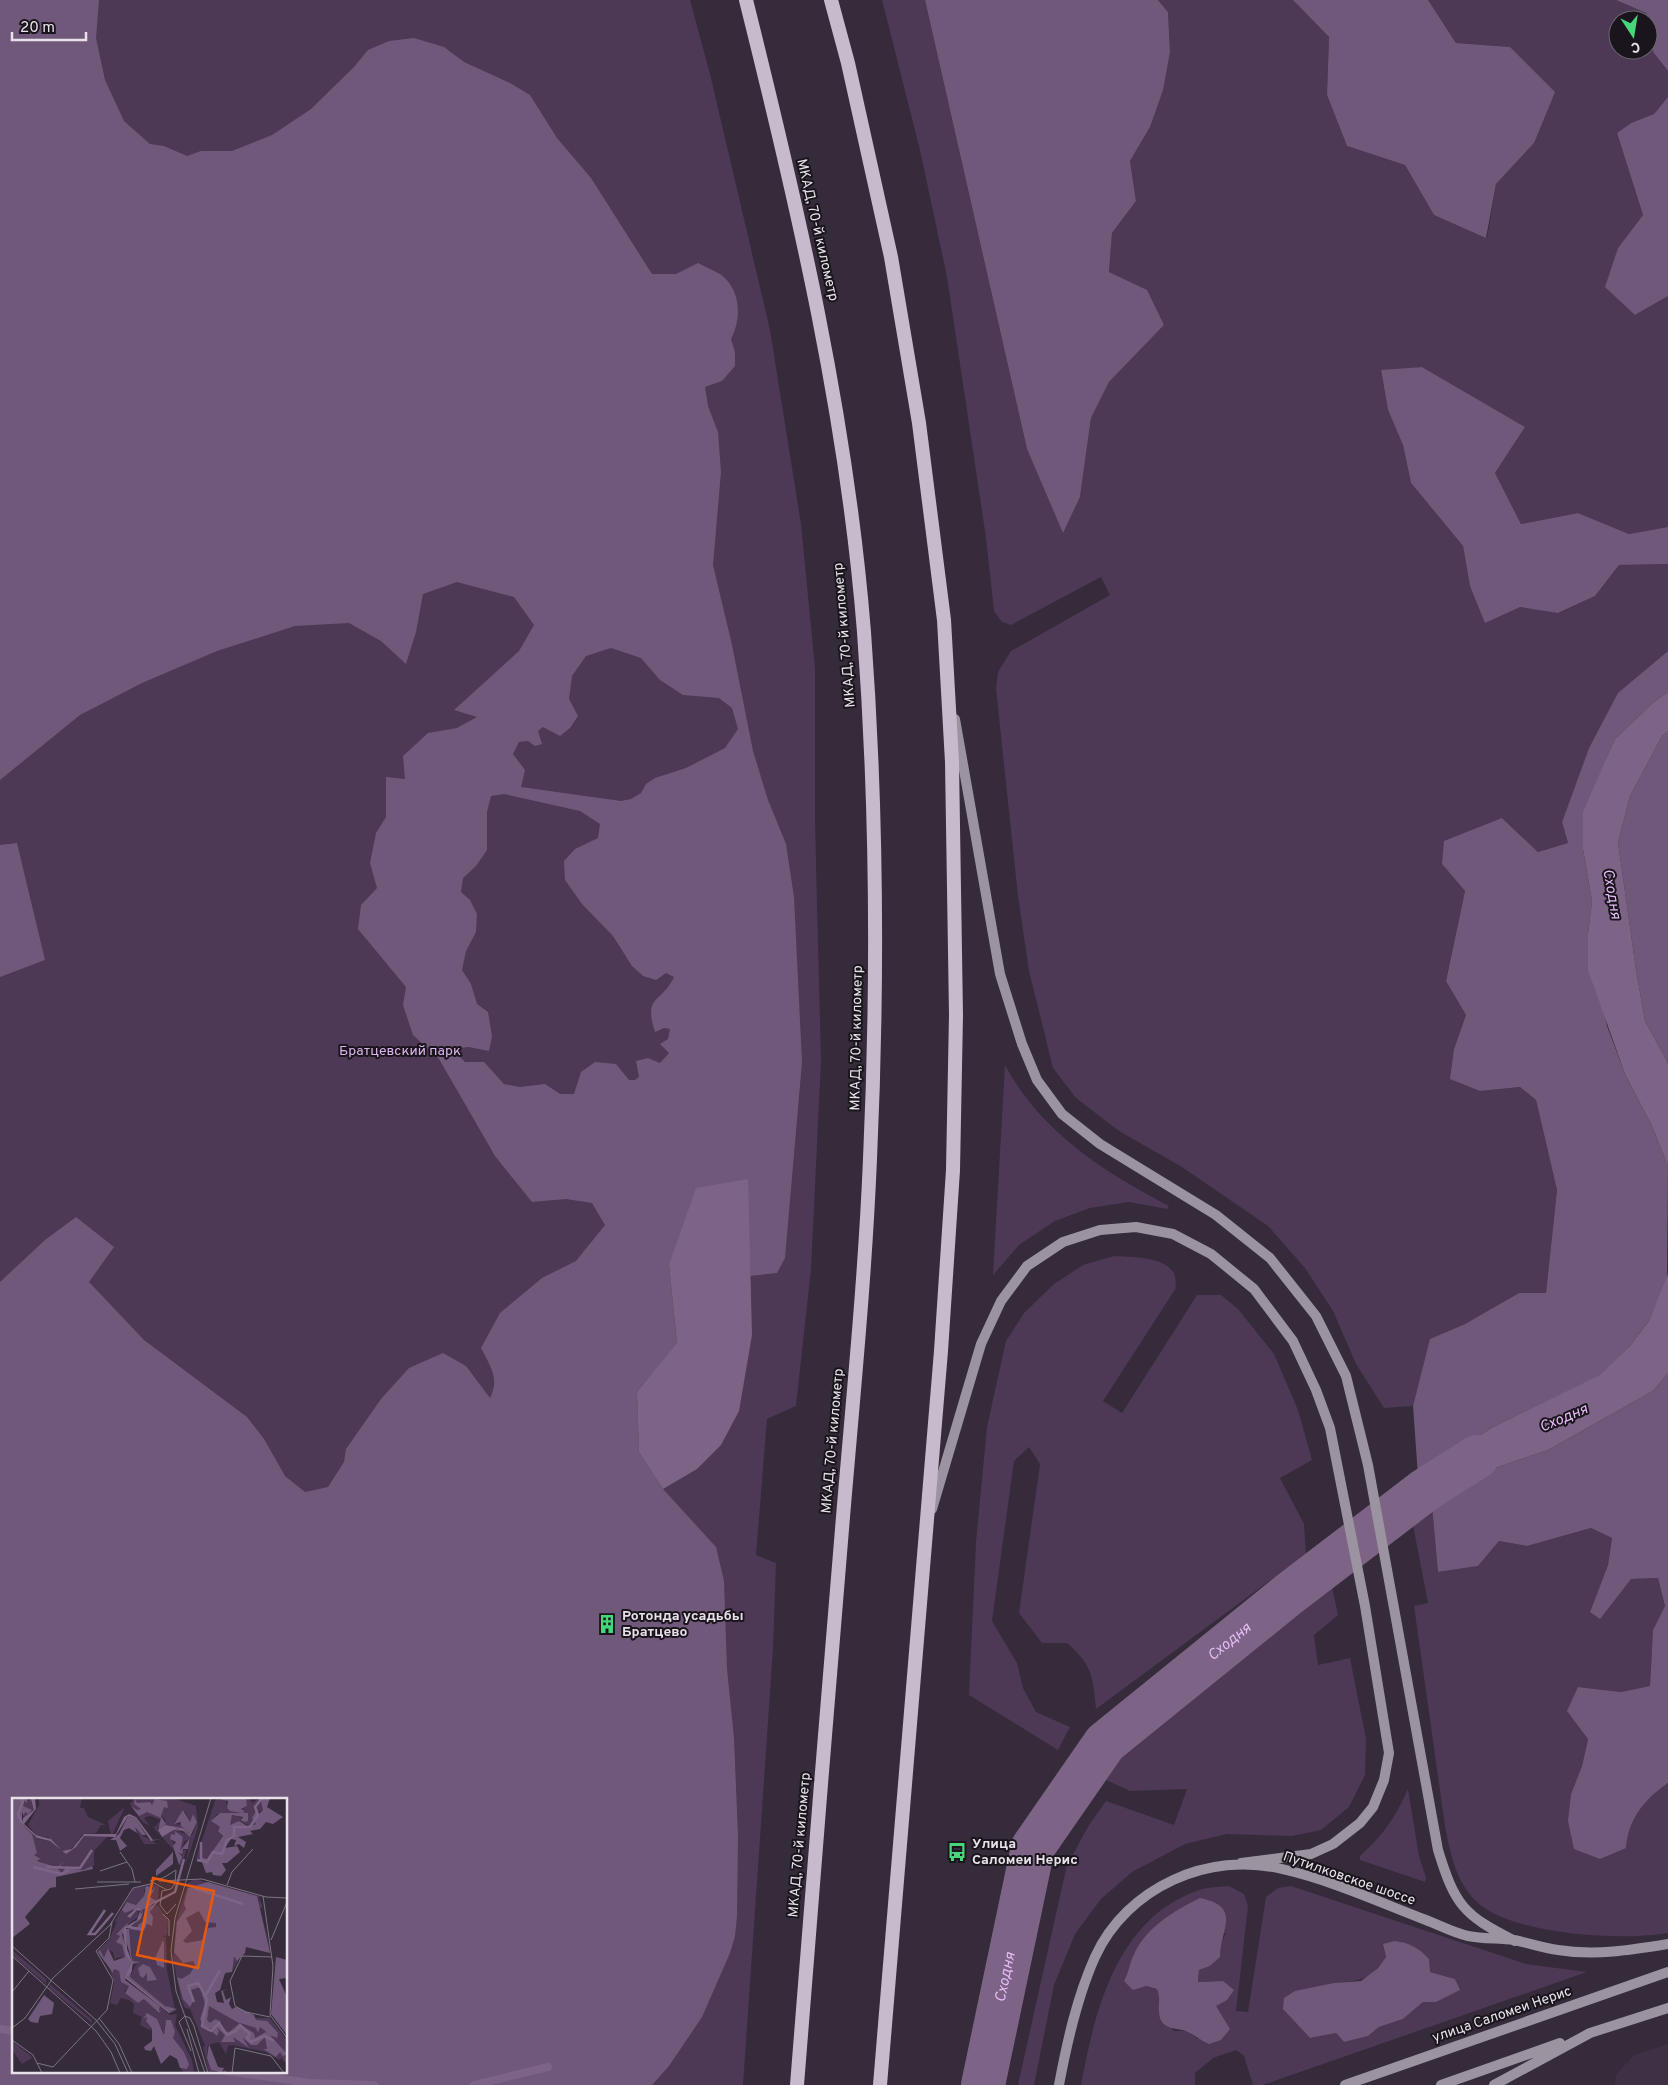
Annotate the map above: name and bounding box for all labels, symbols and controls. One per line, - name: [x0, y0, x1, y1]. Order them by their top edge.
- scale bar: [12, 10, 86, 42]
- north arrow: [1608, 10, 1658, 60]
- text: 20 m: [20, 19, 55, 38]
- text: С: [1629, 37, 1642, 56]
- street label: МКАД, 70-й километр: [792, 157, 842, 303]
- street label: МКАД, 70-й километр: [830, 562, 860, 708]
- water label: Сходня: [1597, 867, 1625, 921]
- street label: МКАД, 70-й километр: [847, 965, 867, 1111]
- park label: Братцевский парк: [339, 1043, 461, 1060]
- street label: МКАД, 70-й километр: [818, 1368, 848, 1514]
- water label: Сходня: [1537, 1400, 1591, 1438]
- place label: Ротонда усадьбы Братцево: [622, 1608, 744, 1641]
- building icon: Ротонда усадьбы Братцево: [596, 1613, 618, 1635]
- water label: Сходня: [1204, 1619, 1255, 1665]
- street label: МКАД, 70-й километр: [785, 1772, 815, 1918]
- inset map: [12, 1798, 288, 2072]
- place label: Улица Саломеи Нерис: [972, 1836, 1078, 1869]
- bus stop icon: Улица Саломеи Нерис: [946, 1841, 968, 1863]
- street label: Путилковское шоссе: [1281, 1848, 1417, 1910]
- water label: Сходня: [991, 1950, 1020, 2004]
- street label: улица Саломеи Нерис: [1430, 1983, 1574, 2047]

